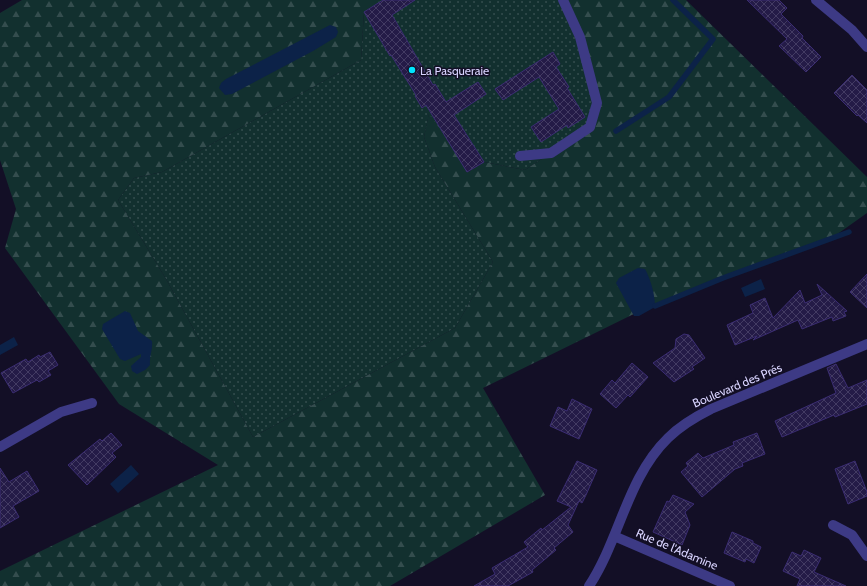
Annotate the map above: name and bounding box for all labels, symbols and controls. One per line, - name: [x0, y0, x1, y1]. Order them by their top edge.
- place label: La Pasqueraie: [420, 63, 489, 78]
- marker: La Pasqueraie: [407, 65, 417, 75]
- street label: Boulevard des Prés: [690, 359, 784, 411]
- street label: Rue de l'Adamine: [634, 525, 720, 573]

